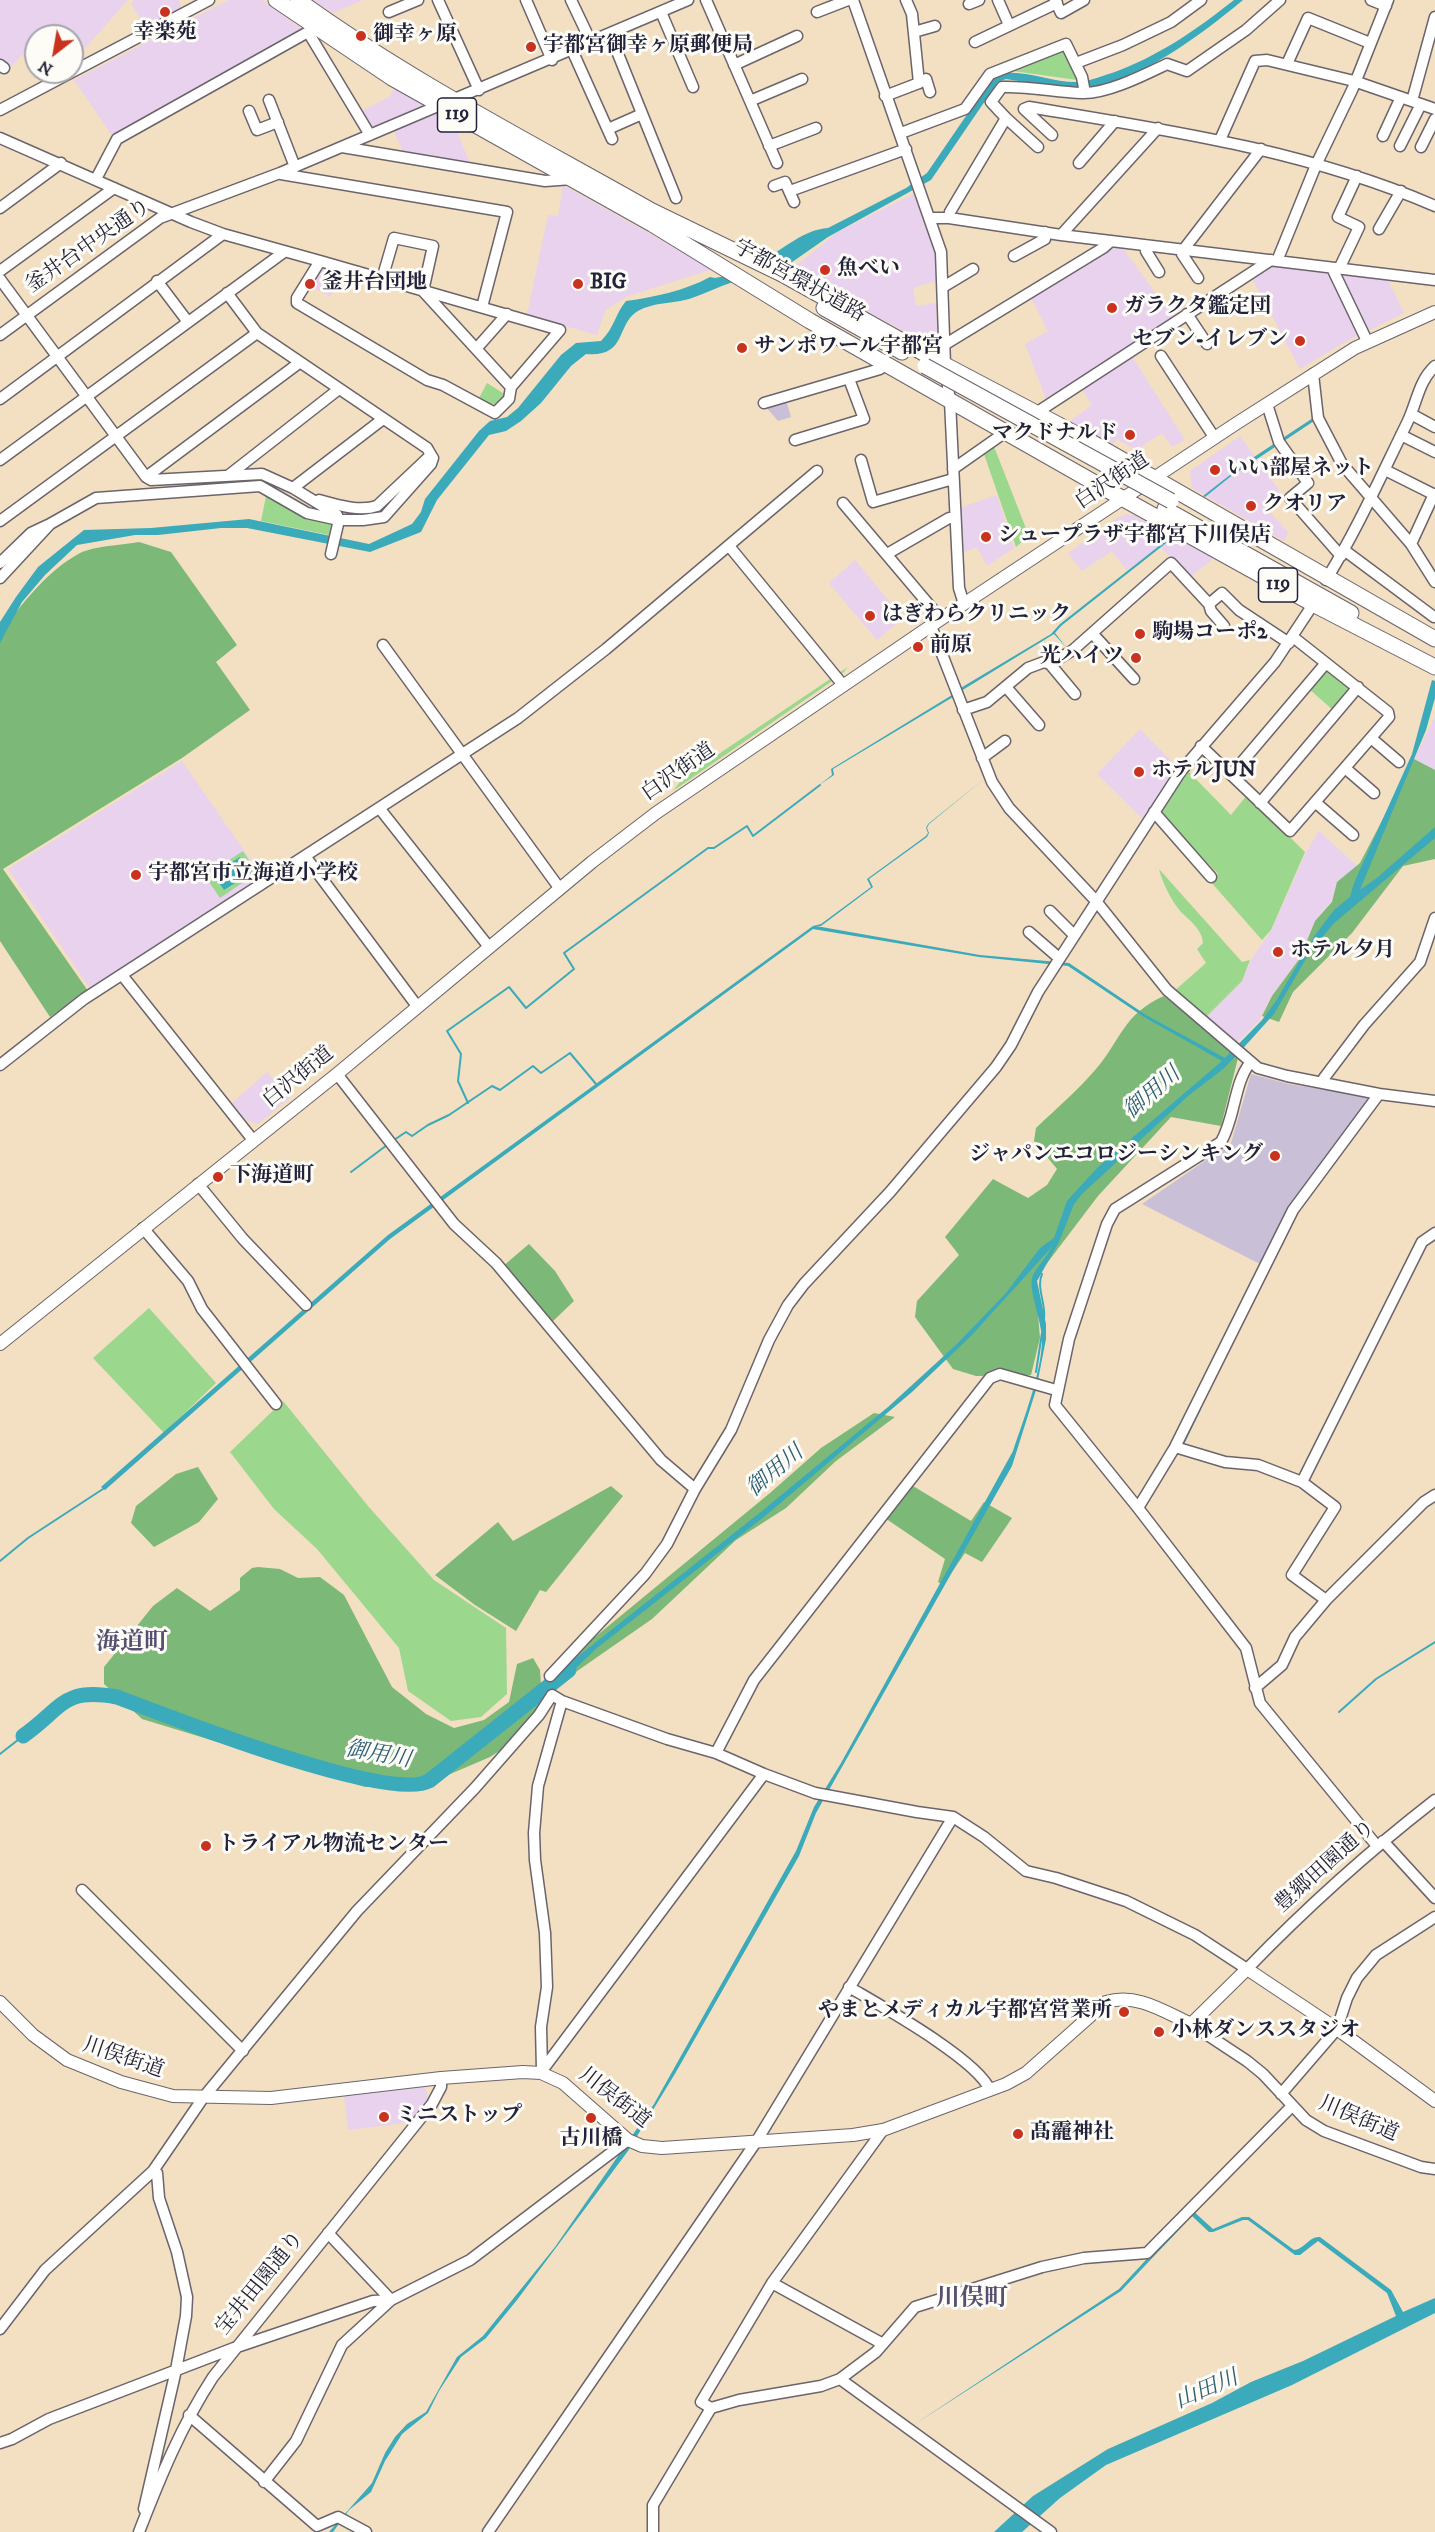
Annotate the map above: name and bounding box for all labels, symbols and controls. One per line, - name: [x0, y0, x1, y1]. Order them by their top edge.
- marker: 幸楽苑: [158, 5, 172, 19]
- place label: 幸楽苑: [134, 21, 196, 47]
- place label: 御幸ヶ原: [373, 23, 457, 49]
- north arrow: [24, 24, 84, 84]
- marker: 御幸ヶ原: [354, 29, 368, 43]
- place label: 宇都宮御幸ヶ原郵便局: [543, 34, 753, 60]
- marker: 宇都宮御幸ヶ原郵便局: [524, 40, 538, 54]
- text: N: [35, 56, 57, 80]
- road number: 119: [438, 98, 476, 132]
- street label: 釜井台中央通り: [22, 195, 156, 299]
- street label: 宇都宮環状道路: [729, 235, 869, 329]
- place label: 魚べい: [837, 257, 900, 283]
- marker: 魚べい: [818, 263, 832, 277]
- place label: 釜井台団地: [322, 271, 427, 297]
- place label: BIG: [590, 271, 626, 297]
- marker: 釜井台団地: [303, 277, 317, 291]
- marker: BIG: [571, 277, 585, 291]
- place label: ガラクタ鑑定団: [1124, 295, 1271, 321]
- marker: ガラクタ鑑定団: [1105, 301, 1119, 315]
- place label: セブン-イレブン: [1132, 328, 1288, 354]
- marker: セブン-イレブン: [1293, 334, 1307, 348]
- place label: サンポワール宇都宮: [754, 335, 943, 361]
- marker: サンポワール宇都宮: [735, 341, 749, 355]
- place label: マクドナルド: [992, 422, 1118, 448]
- marker: マクドナルド: [1123, 428, 1137, 442]
- street label: 白沢街道: [1071, 448, 1155, 516]
- place label: いい部屋ネット: [1227, 457, 1374, 483]
- marker: いい部屋ネット: [1208, 463, 1222, 477]
- place label: クオリア: [1263, 493, 1347, 519]
- marker: クオリア: [1244, 499, 1258, 513]
- place label: シュープラザ宇都宮下川俣店: [998, 524, 1271, 550]
- marker: シュープラザ宇都宮下川俣店: [979, 530, 993, 544]
- road number: 119: [1258, 568, 1298, 602]
- place label: はぎわらクリニック: [882, 603, 1071, 629]
- marker: はぎわらクリニック: [863, 609, 877, 623]
- place label: 駒場コーポ2: [1152, 621, 1267, 647]
- marker: 駒場コーポ2: [1133, 627, 1147, 641]
- place label: 前原: [930, 634, 972, 660]
- marker: 前原: [911, 640, 925, 654]
- place label: 光ハイツ: [1040, 645, 1124, 671]
- marker: 光ハイツ: [1129, 651, 1143, 665]
- street label: 白沢街道: [637, 739, 721, 807]
- place label: ホテルJUN: [1151, 759, 1256, 785]
- marker: ホテルJUN: [1132, 765, 1146, 779]
- place label: 宇都宮市立海道小学校: [148, 862, 358, 888]
- marker: 宇都宮市立海道小学校: [129, 868, 143, 882]
- place label: ホテル夕月: [1290, 939, 1395, 965]
- marker: ホテル夕月: [1271, 945, 1285, 959]
- street label: 白沢街道: [258, 1042, 340, 1114]
- water label: 御用川: [1119, 1062, 1187, 1126]
- place label: ジャパンエコロジーシンキング: [969, 1143, 1263, 1169]
- marker: ジャパンエコロジーシンキング: [1268, 1149, 1282, 1163]
- place label: 下海道町: [230, 1164, 314, 1190]
- marker: 下海道町: [211, 1170, 225, 1184]
- water label: 御用川: [742, 1441, 810, 1503]
- district label: 海道町: [96, 1630, 168, 1658]
- water label: 御用川: [343, 1737, 413, 1775]
- street label: 豊郷田園通り: [1271, 1815, 1381, 1919]
- place label: トライアル物流センター: [218, 1833, 449, 1859]
- marker: トライアル物流センター: [199, 1839, 213, 1853]
- place label: やまとメディカル宇都宮営業所: [818, 1999, 1112, 2025]
- marker: やまとメディカル宇都宮営業所: [1117, 2005, 1131, 2019]
- place label: 小林ダンススタジオ: [1171, 2019, 1360, 2045]
- marker: 小林ダンススタジオ: [1152, 2025, 1166, 2039]
- street label: 川俣街道: [79, 2033, 167, 2085]
- street label: 川俣街道: [573, 2063, 655, 2135]
- street label: 川俣街道: [1314, 2092, 1402, 2148]
- place label: ミニストップ: [396, 2104, 522, 2130]
- marker: ミニストップ: [377, 2110, 391, 2124]
- marker: 古川橋: [584, 2111, 598, 2125]
- place label: 髙靇神社: [1030, 2121, 1114, 2147]
- place label: 古川橋: [560, 2127, 622, 2153]
- marker: 髙靇神社: [1011, 2127, 1025, 2141]
- street label: 宝井田園通り: [212, 2227, 310, 2341]
- district label: 川俣町: [936, 2286, 1008, 2314]
- water label: 山田川: [1171, 2366, 1243, 2416]

